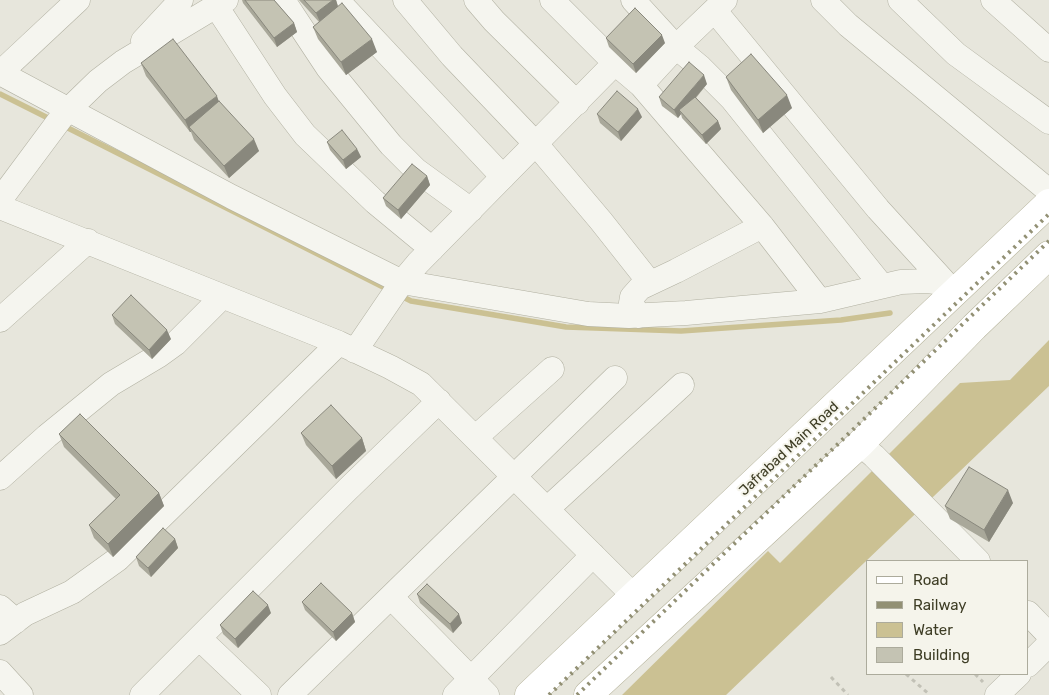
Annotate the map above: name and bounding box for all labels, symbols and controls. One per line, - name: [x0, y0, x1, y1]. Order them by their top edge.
- street label: Jafrabad Main Road: [736, 399, 842, 499]
- legend: [866, 560, 1029, 675]
- text: Road: [913, 571, 949, 589]
- text: Railway: [913, 596, 967, 614]
- text: Water: [913, 621, 953, 639]
- text: Building: [913, 646, 970, 664]

